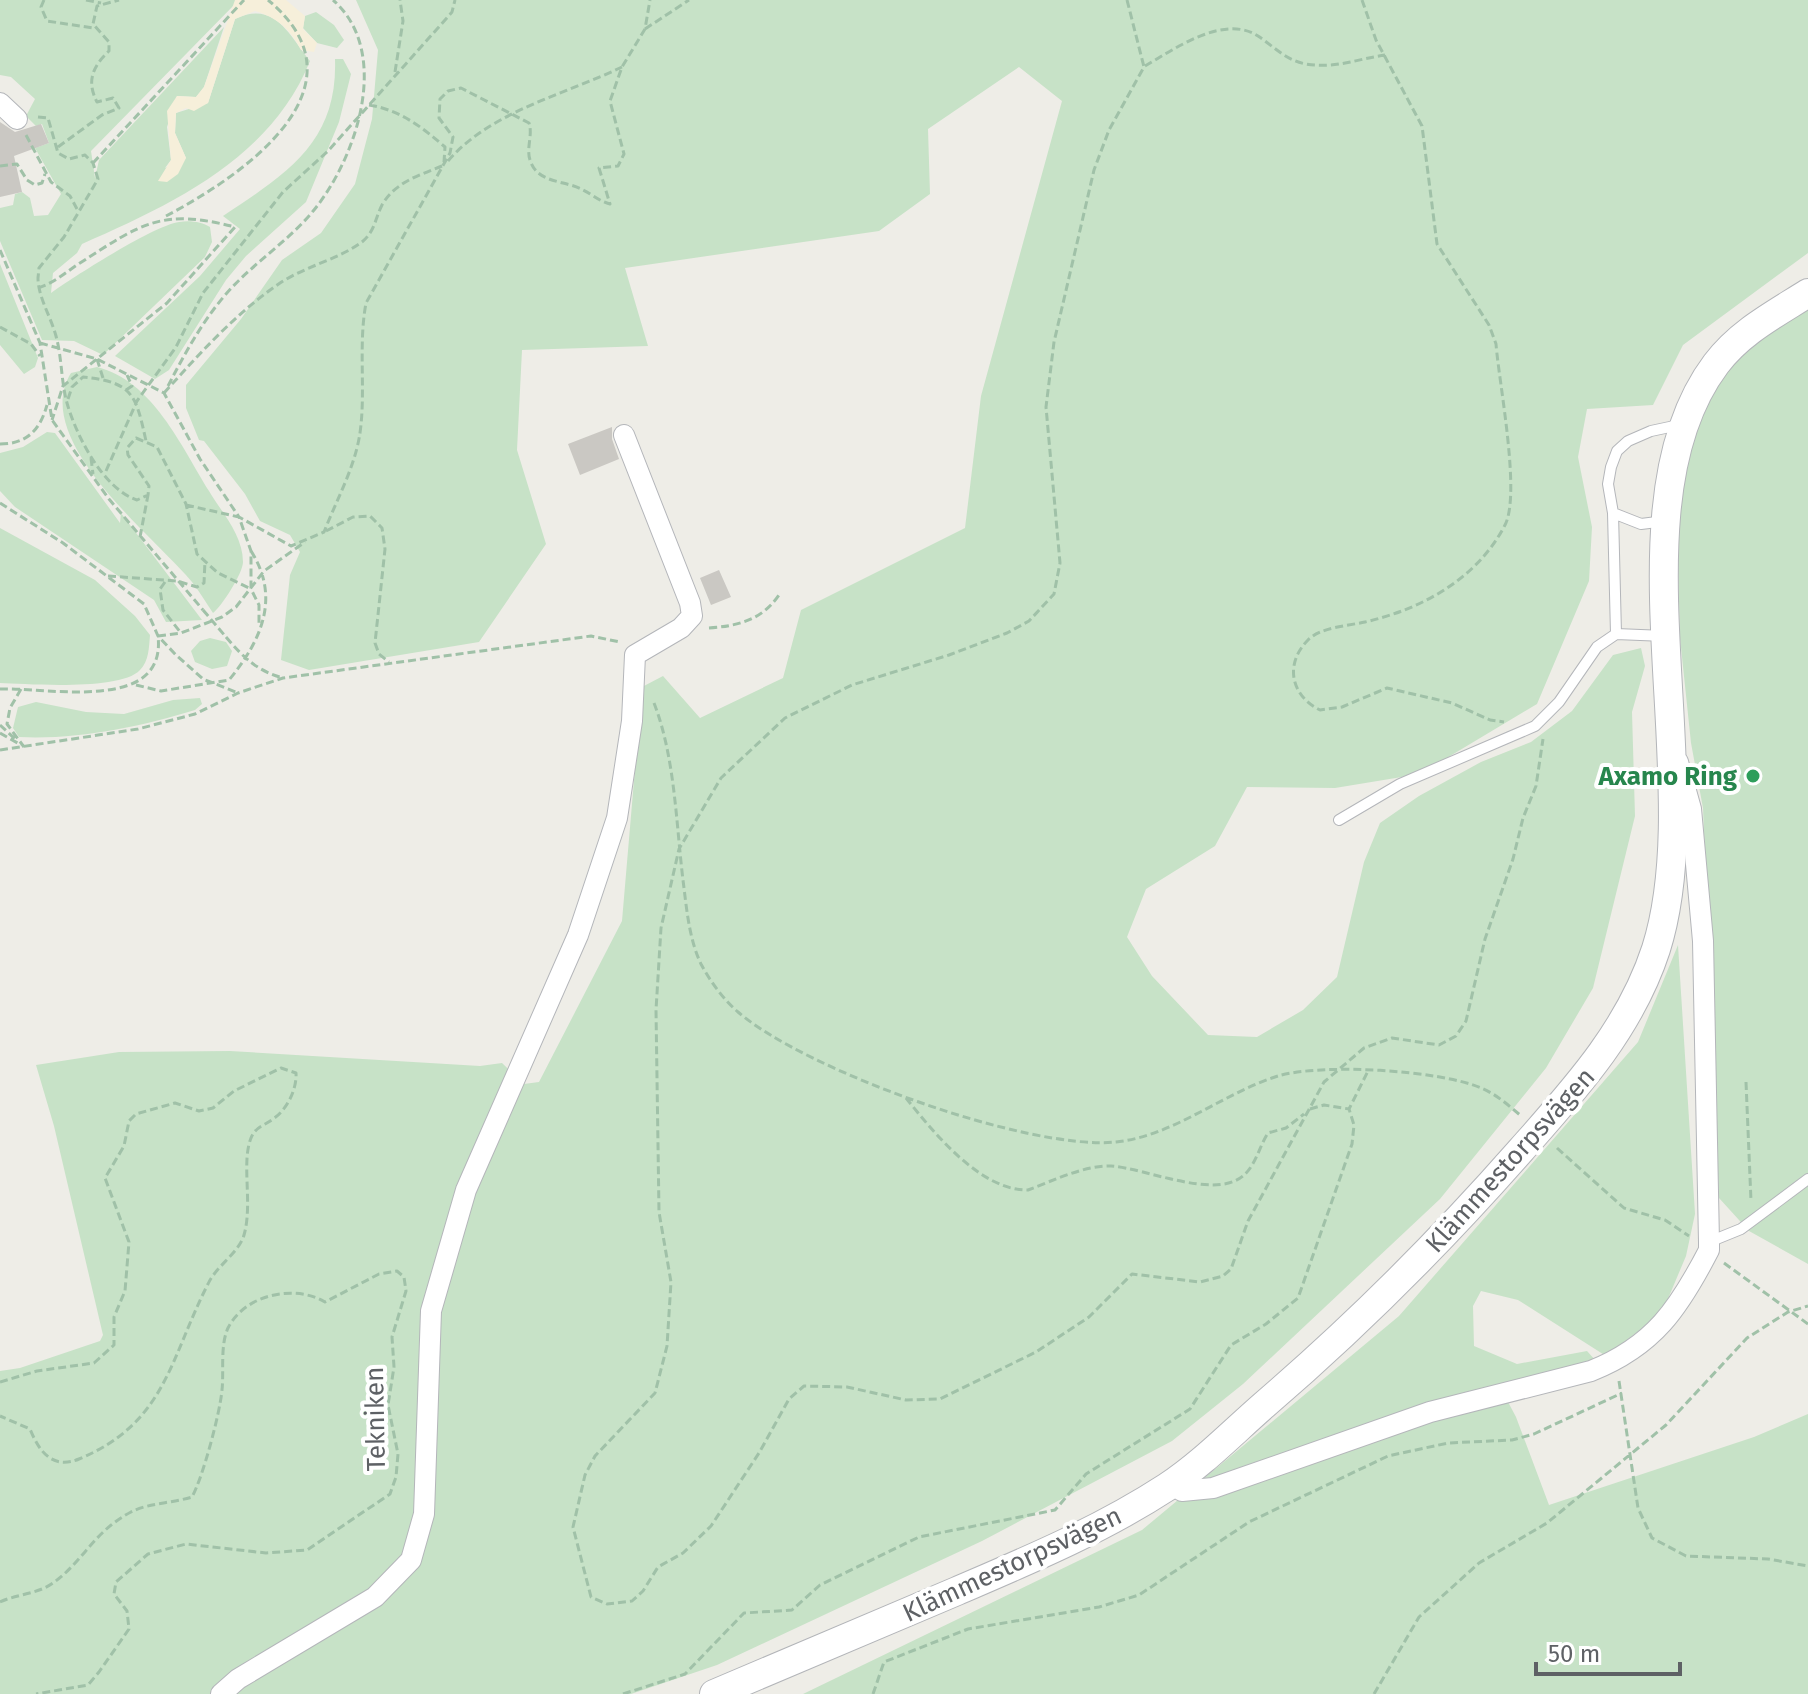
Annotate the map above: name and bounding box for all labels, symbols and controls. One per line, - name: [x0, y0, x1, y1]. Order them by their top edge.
- place label: Axamo Ring: [1597, 761, 1738, 792]
- marker: Axamo Ring: [1744, 767, 1762, 785]
- street label: Klämmestorpsvägen: [1419, 1062, 1602, 1259]
- street label: Tekniken: [359, 1366, 392, 1472]
- street label: Klämmestorpsvägen: [898, 1500, 1127, 1629]
- scale bar: [1536, 1626, 1680, 1676]
- text: 50 m: [1548, 1640, 1600, 1668]

